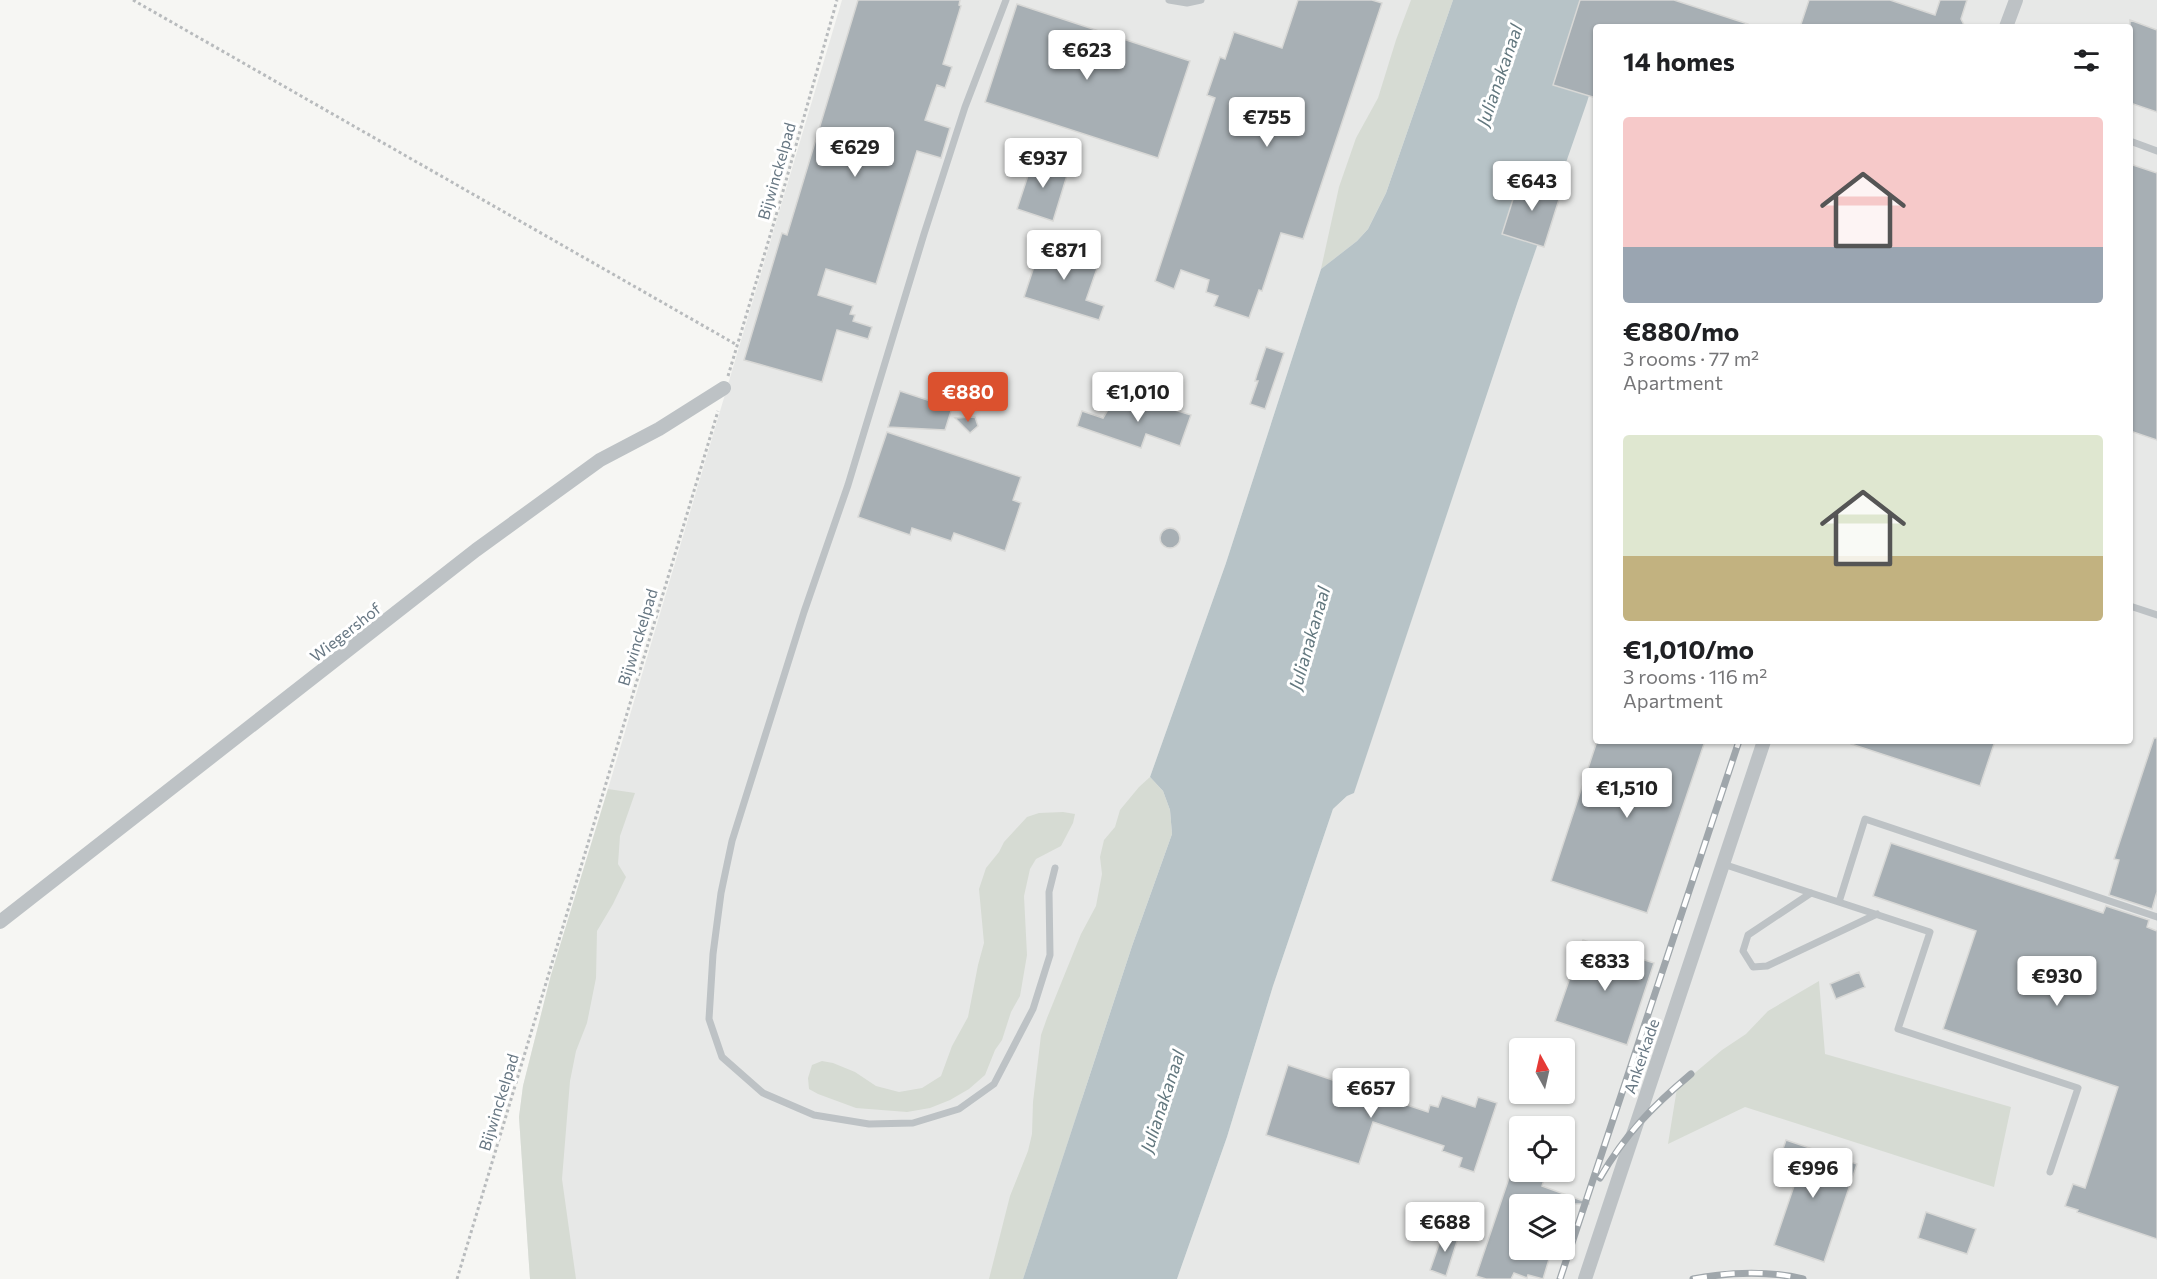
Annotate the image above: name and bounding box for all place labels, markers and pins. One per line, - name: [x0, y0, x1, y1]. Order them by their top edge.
- pin: €623: [1051, 30, 1123, 81]
- pin: €755: [1231, 97, 1303, 148]
- pin: €629: [819, 127, 891, 178]
- pin: €937: [1007, 138, 1079, 189]
- pin: €643: [1496, 161, 1568, 212]
- pin: €871: [1028, 230, 1100, 281]
- pin: €880: [932, 372, 1004, 423]
- pin: €1,010: [1089, 372, 1187, 423]
- pin: €1,510: [1578, 768, 1676, 819]
- pin: €833: [1569, 941, 1641, 992]
- pin: €930: [2021, 956, 2093, 1007]
- pin: €657: [1335, 1068, 1407, 1119]
- pin: €996: [1777, 1148, 1849, 1199]
- pin: €688: [1409, 1202, 1481, 1253]

